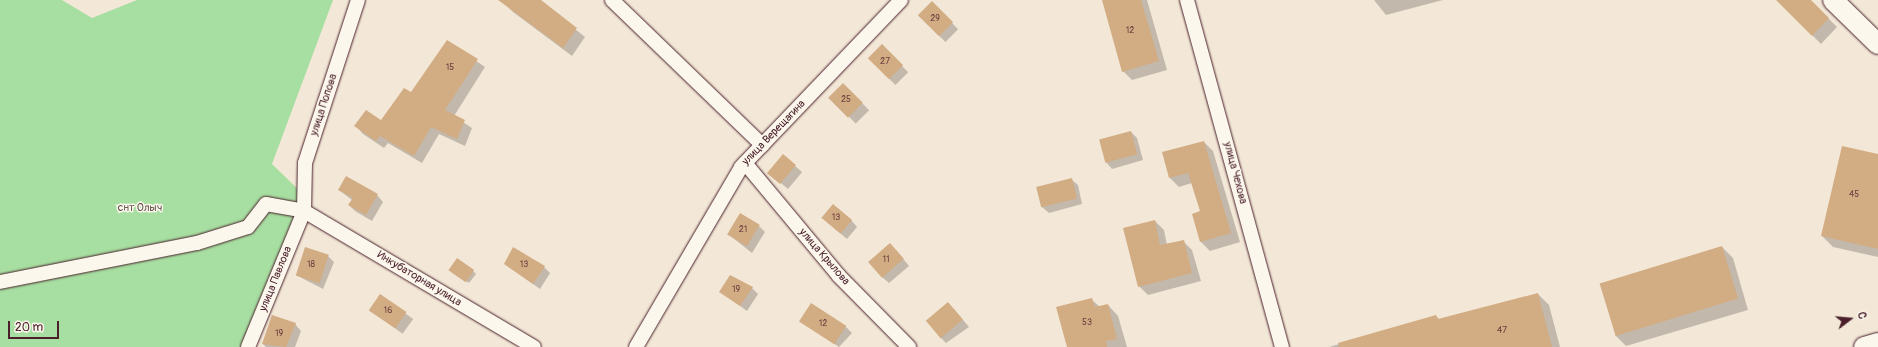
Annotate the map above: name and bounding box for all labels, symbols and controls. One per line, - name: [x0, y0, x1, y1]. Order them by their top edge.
- house number: 29: [930, 14, 940, 24]
- house number: 12: [1126, 26, 1134, 36]
- house number: 27: [880, 57, 890, 67]
- house number: 15: [446, 63, 454, 73]
- street label: улица Попова: [308, 72, 340, 138]
- house number: 25: [841, 95, 851, 105]
- street label: улица Верещагина: [740, 98, 808, 168]
- street label: улица Чехова: [1220, 141, 1250, 205]
- house number: 45: [1849, 190, 1859, 200]
- park label: снт Олыч: [118, 201, 162, 215]
- house number: 13: [832, 213, 840, 223]
- house number: 21: [739, 225, 747, 235]
- street label: улица Крылова: [796, 226, 852, 288]
- street label: улица Павлова: [257, 244, 295, 314]
- street label: Инкубаторная улица: [374, 249, 464, 309]
- house number: 11: [882, 255, 890, 265]
- house number: 18: [307, 260, 315, 270]
- house number: 13: [520, 260, 528, 270]
- house number: 19: [732, 285, 740, 295]
- north arrow: [1830, 299, 1870, 339]
- house number: 16: [384, 306, 392, 316]
- text: С: [1855, 310, 1869, 321]
- scale bar: [10, 313, 61, 339]
- house number: 53: [1082, 318, 1092, 328]
- house number: 12: [819, 319, 827, 329]
- text: 20 m: [15, 320, 43, 335]
- house number: 47: [1497, 326, 1507, 336]
- house number: 19: [275, 329, 283, 339]

